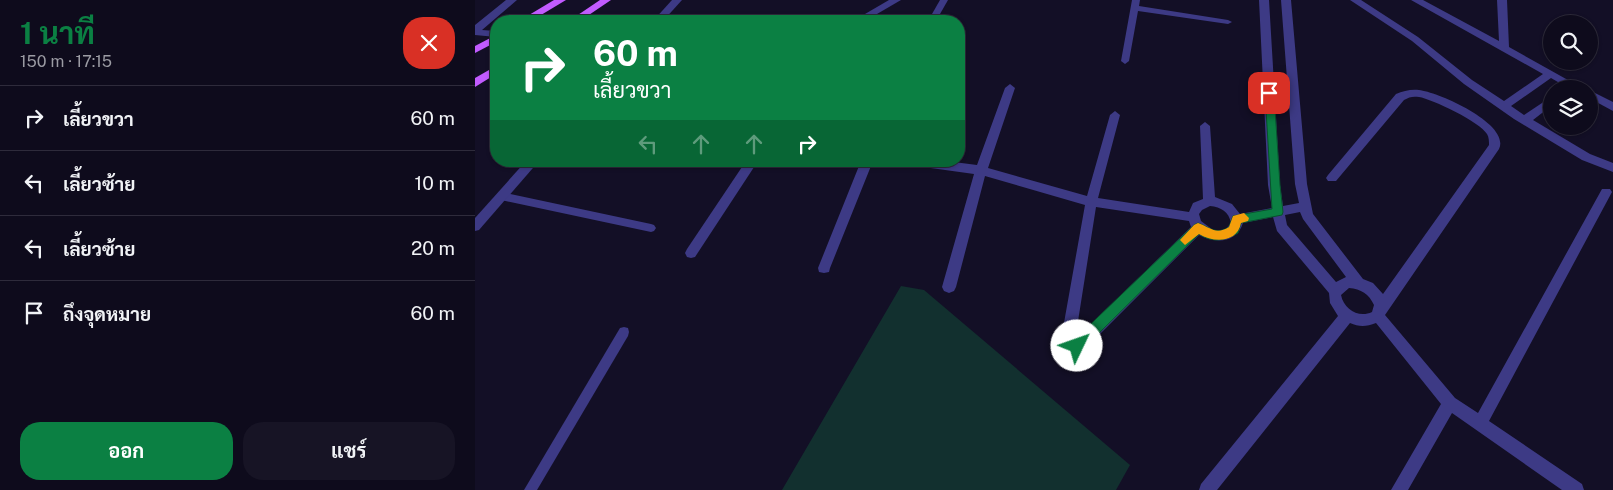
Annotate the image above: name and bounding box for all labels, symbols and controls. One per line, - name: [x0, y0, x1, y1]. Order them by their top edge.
- text: 1 นาที: [20, 15, 95, 51]
- map controls: [1543, 15, 1598, 135]
- button: search: [1543, 15, 1598, 70]
- button: close: [403, 17, 455, 69]
- text: 60 m: [593, 33, 678, 74]
- icon: right: [510, 35, 575, 100]
- text: 150 m · 17:15: [20, 52, 112, 71]
- pin: [1248, 72, 1290, 114]
- text: เลี้ยวขวา: [593, 77, 671, 103]
- icon: arrive: [1255, 79, 1283, 107]
- button: layers: [1543, 80, 1598, 135]
- icon: right: [20, 104, 48, 132]
- text: 60 m: [411, 107, 455, 129]
- text: เลี้ยวขวา: [63, 108, 134, 130]
- icon: left: [634, 130, 662, 158]
- icon: ahead: [687, 130, 715, 158]
- icon: ahead: [740, 130, 768, 158]
- icon: right: [793, 130, 821, 158]
- icon: left: [20, 169, 48, 197]
- text: 10 m: [415, 172, 455, 194]
- text: เลี้ยวซ้าย: [63, 173, 135, 195]
- icon: left: [20, 234, 48, 262]
- text: 20 m: [411, 237, 455, 259]
- text: เลี้ยวซ้าย: [63, 238, 135, 260]
- icon: arrive: [20, 299, 48, 327]
- text: 60 m: [411, 302, 455, 324]
- text: ถึงจุดหมาย: [63, 303, 151, 325]
- position arrow: [1050, 319, 1102, 371]
- button: ออก: [20, 422, 233, 480]
- button: แชร์: [243, 422, 455, 480]

